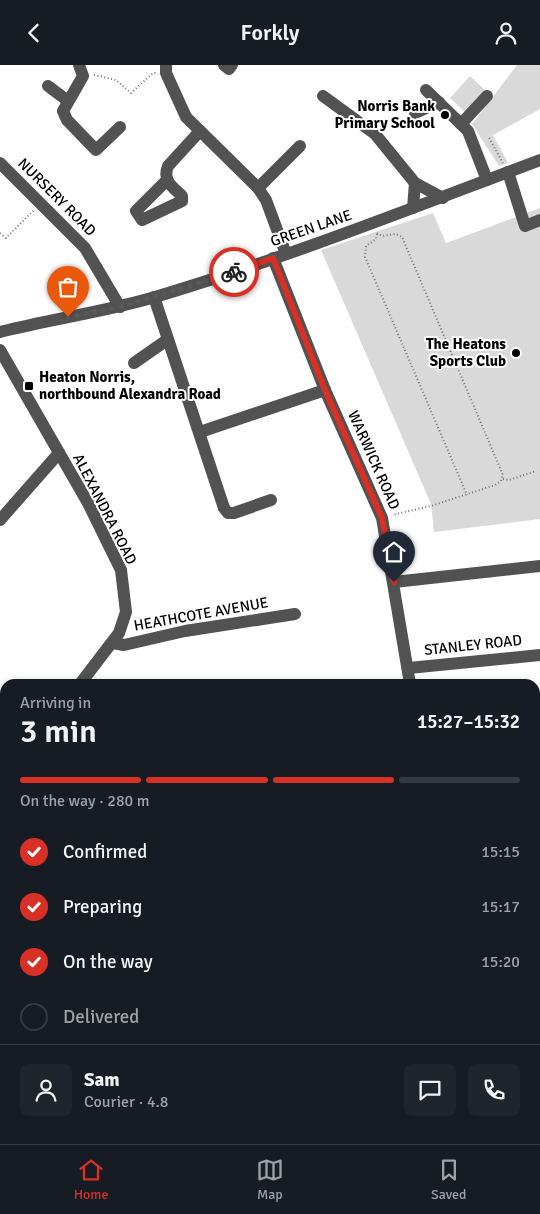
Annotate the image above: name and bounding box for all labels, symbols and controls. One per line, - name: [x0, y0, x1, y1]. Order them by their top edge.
- icon: back: [20, 19, 48, 47]
- text: Forkly: [241, 19, 299, 46]
- icon: person: [492, 19, 520, 47]
- place label: Norris Bank Primary School: [335, 97, 435, 132]
- marker: Norris Bank Primary School: [439, 109, 451, 121]
- street label: NURSERY ROAD: [14, 154, 100, 240]
- street label: GREEN LANE: [268, 206, 354, 250]
- courier: [209, 247, 259, 297]
- icon: bike: [220, 258, 248, 286]
- pin: [47, 266, 89, 317]
- icon: bag: [54, 273, 82, 301]
- place label: The Heatons Sports Club: [426, 335, 506, 370]
- marker: The Heatons Sports Club: [510, 347, 522, 359]
- place label: Heaton Norris, northbound Alexandra Road: [39, 368, 221, 403]
- marker: Heaton Norris, northbound Alexandra Road: [23, 380, 35, 392]
- street label: WARWICK ROAD: [344, 408, 404, 512]
- street label: ALEXANDRA ROAD: [69, 451, 141, 567]
- pin: [373, 531, 415, 582]
- icon: home: [380, 538, 408, 566]
- street label: HEATHCOTE AVENUE: [132, 593, 270, 635]
- street label: STANLEY ROAD: [423, 631, 523, 659]
- text: Arriving in: [20, 693, 91, 713]
- text: 15:27–15:32: [417, 710, 520, 734]
- text: 3 min: [20, 712, 97, 751]
- text: On the way · 280 m: [20, 791, 150, 811]
- icon: check: [20, 838, 48, 866]
- text: Confirmed: [63, 840, 147, 864]
- text: 15:15: [481, 842, 520, 862]
- icon: check: [20, 893, 48, 921]
- text: Preparing: [63, 895, 142, 919]
- text: 15:17: [481, 897, 520, 917]
- icon: check: [20, 948, 48, 976]
- text: On the way: [63, 950, 153, 974]
- text: 15:20: [481, 952, 520, 972]
- text: Delivered: [63, 1005, 139, 1029]
- button: person: [20, 1064, 72, 1116]
- button: chat: [404, 1064, 456, 1116]
- button: phone: [468, 1064, 520, 1116]
- text: Sam: [84, 1068, 120, 1092]
- text: Courier · 4.8: [84, 1092, 168, 1112]
- tab: Home: [74, 1156, 109, 1203]
- tab: Map: [256, 1156, 284, 1203]
- tab: Saved: [431, 1156, 466, 1203]

